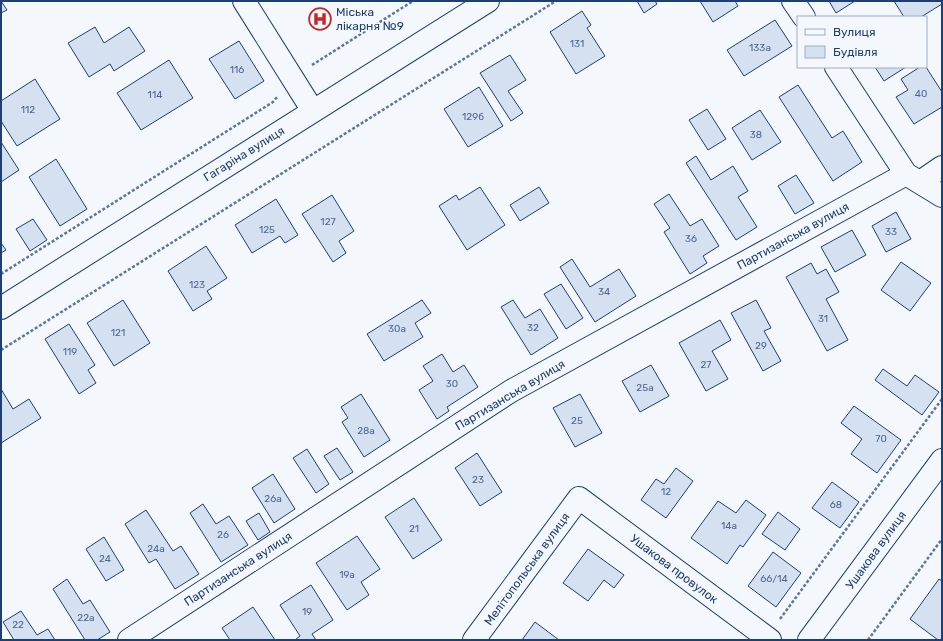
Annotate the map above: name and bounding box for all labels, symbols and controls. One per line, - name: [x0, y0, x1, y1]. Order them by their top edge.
- place label: Міська лікарня №9: [336, 5, 404, 33]
- hospital icon: Міська лікарня №9: [307, 6, 333, 32]
- legend: [797, 16, 927, 68]
- text: Вулиця: [833, 25, 875, 39]
- house number: 131: [570, 38, 584, 50]
- house number: 133а: [749, 42, 771, 54]
- text: Будівля: [833, 45, 878, 59]
- house number: 116: [230, 64, 244, 76]
- house number: 40: [915, 88, 927, 100]
- house number: 114: [148, 89, 162, 101]
- house number: 112: [21, 104, 35, 116]
- house number: 129б: [462, 111, 484, 123]
- street label: Гагаріна вулиця: [201, 123, 287, 185]
- house number: 38: [750, 129, 762, 141]
- street label: Партизанська вулиця: [735, 199, 851, 273]
- house number: 127: [320, 216, 336, 228]
- house number: 125: [259, 224, 275, 236]
- house number: 33: [885, 226, 897, 238]
- house number: 36: [685, 233, 697, 245]
- house number: 123: [189, 279, 205, 291]
- house number: 34: [598, 286, 610, 298]
- house number: 31: [818, 313, 828, 325]
- house number: 32: [527, 322, 539, 334]
- house number: 30а: [388, 323, 406, 335]
- house number: 121: [111, 327, 125, 339]
- house number: 29: [755, 340, 767, 352]
- house number: 119: [63, 346, 77, 358]
- street label: Партизанська вулиця: [453, 357, 567, 433]
- house number: 27: [701, 359, 712, 371]
- house number: 30: [446, 378, 458, 390]
- house number: 25а: [636, 382, 654, 394]
- house number: 25: [571, 415, 583, 427]
- house number: 28а: [357, 425, 375, 437]
- house number: 70: [875, 433, 887, 445]
- house number: 23: [472, 474, 484, 486]
- house number: 12: [661, 486, 671, 498]
- house number: 26а: [264, 493, 282, 505]
- house number: 68: [830, 499, 842, 511]
- street label: Ушакова вулиця: [843, 508, 909, 592]
- street label: Мелітопольська вулиця: [481, 510, 573, 628]
- house number: 14а: [721, 520, 737, 532]
- house number: 21: [409, 523, 419, 535]
- street label: Партизанська вулиця: [181, 529, 295, 609]
- house number: 26: [217, 529, 229, 541]
- street label: Ушакова провулок: [627, 531, 721, 607]
- house number: 24а: [147, 543, 165, 555]
- house number: 24: [99, 553, 111, 565]
- house number: 19а: [339, 569, 355, 581]
- house number: 66/14: [760, 573, 788, 585]
- house number: 19: [302, 606, 312, 618]
- house number: 22а: [77, 612, 95, 624]
- house number: 22: [12, 619, 24, 631]

